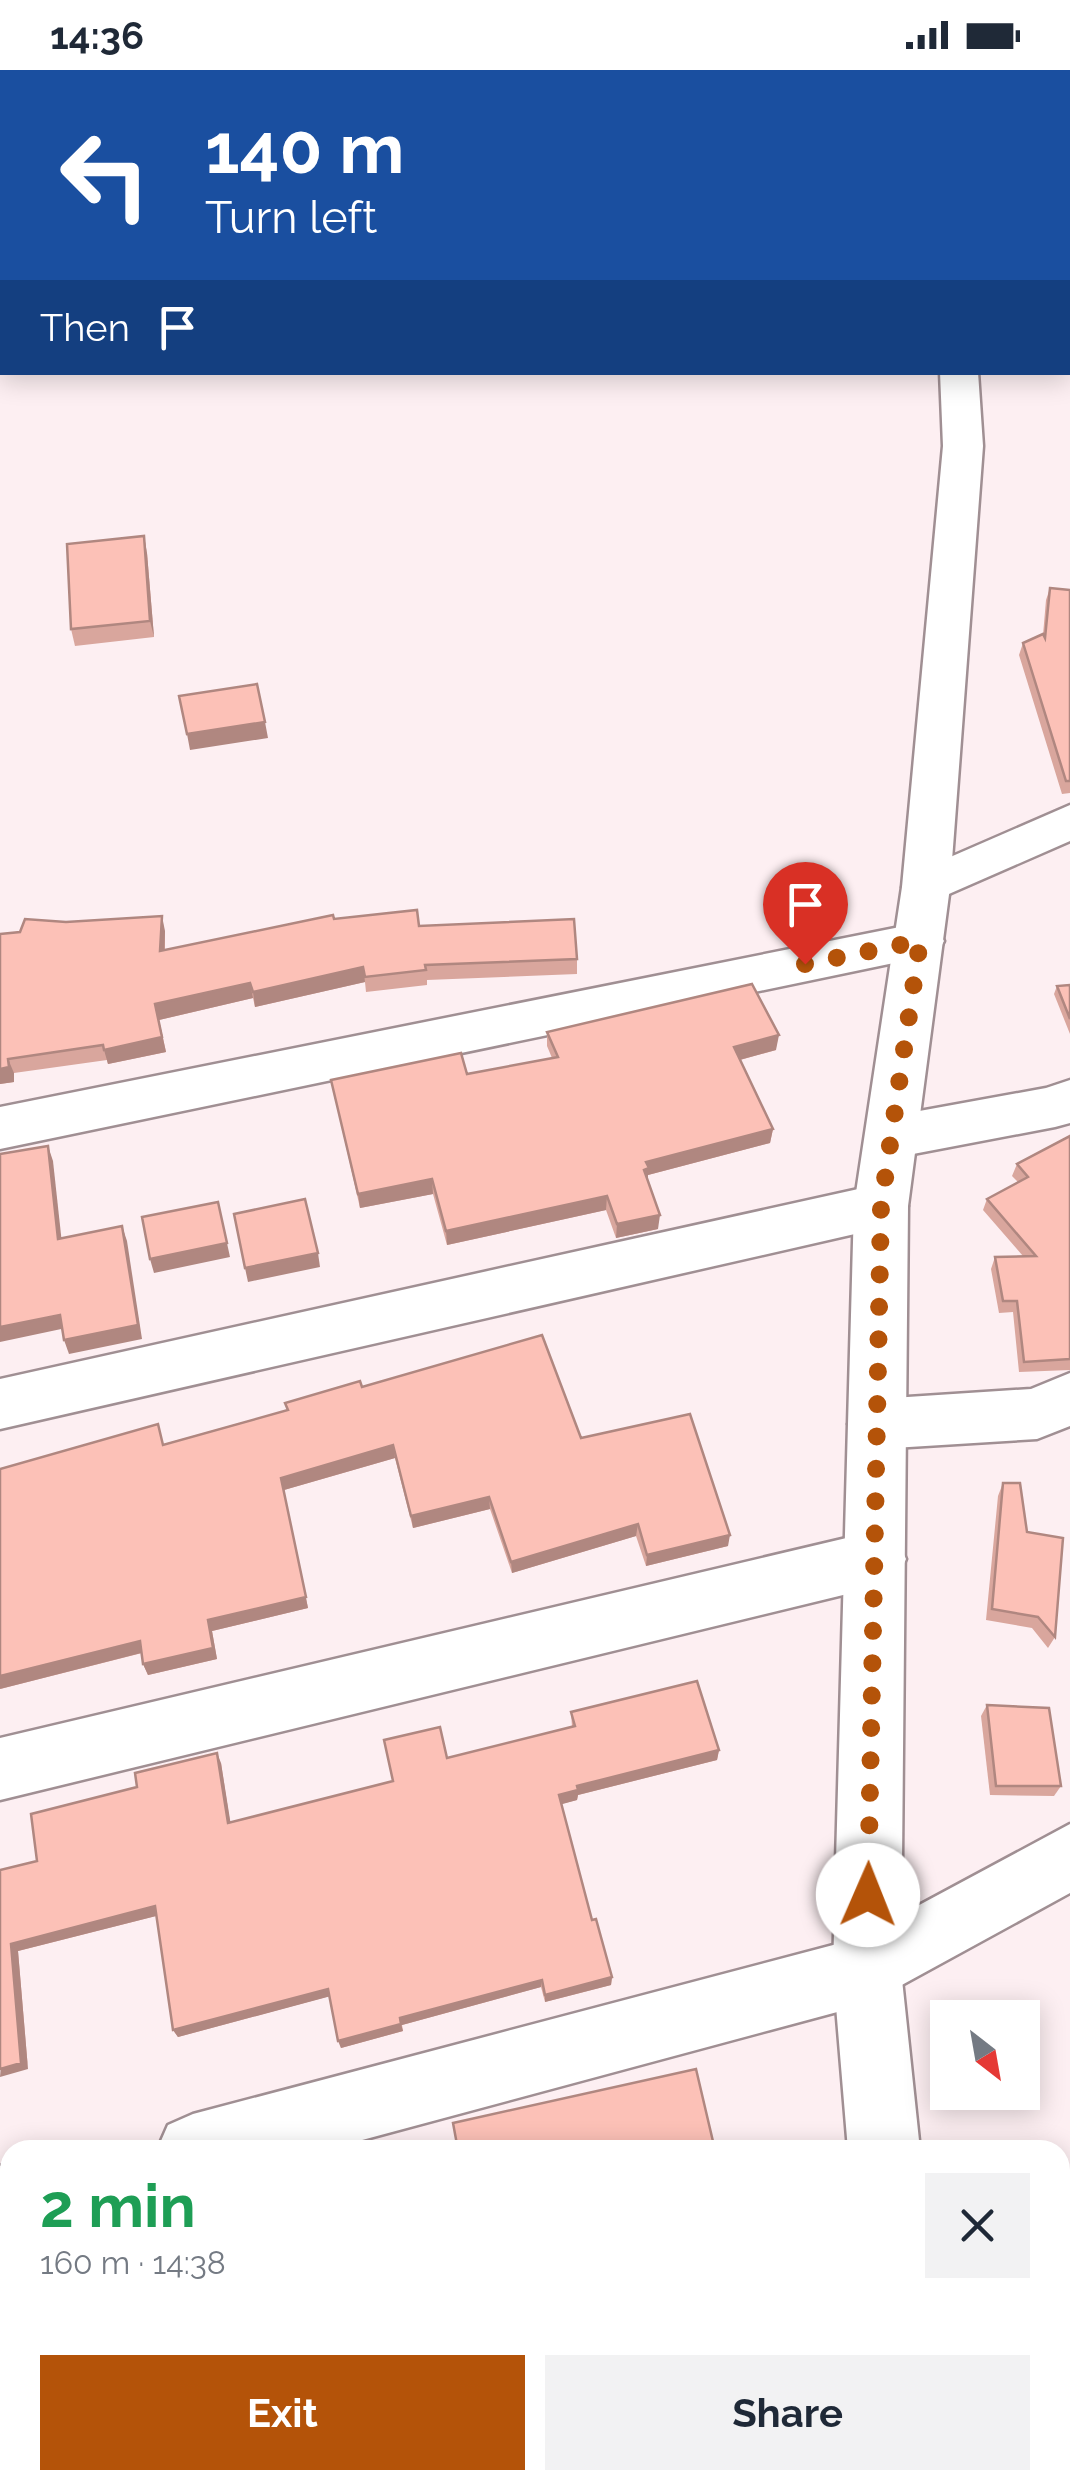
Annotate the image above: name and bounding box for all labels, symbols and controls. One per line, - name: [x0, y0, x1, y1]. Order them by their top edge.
- text: 14:36: [50, 13, 144, 58]
- text: 140 m: [205, 107, 405, 189]
- icon: left: [40, 110, 170, 240]
- text: Turn left: [205, 191, 377, 244]
- icon: arrive: [150, 300, 205, 355]
- text: Then: [40, 305, 130, 350]
- pin: [763, 862, 848, 965]
- icon: arrive: [778, 877, 833, 932]
- position arrow: [816, 1843, 920, 1947]
- north arrow: [930, 2000, 1040, 2110]
- map controls: [930, 2000, 1040, 2110]
- text: 2 min: [40, 2171, 196, 2241]
- button: close: [925, 2173, 1030, 2278]
- text: 160 m · 14:38: [40, 2244, 226, 2281]
- button: Exit: [40, 2355, 525, 2470]
- button: Share: [545, 2355, 1030, 2470]

